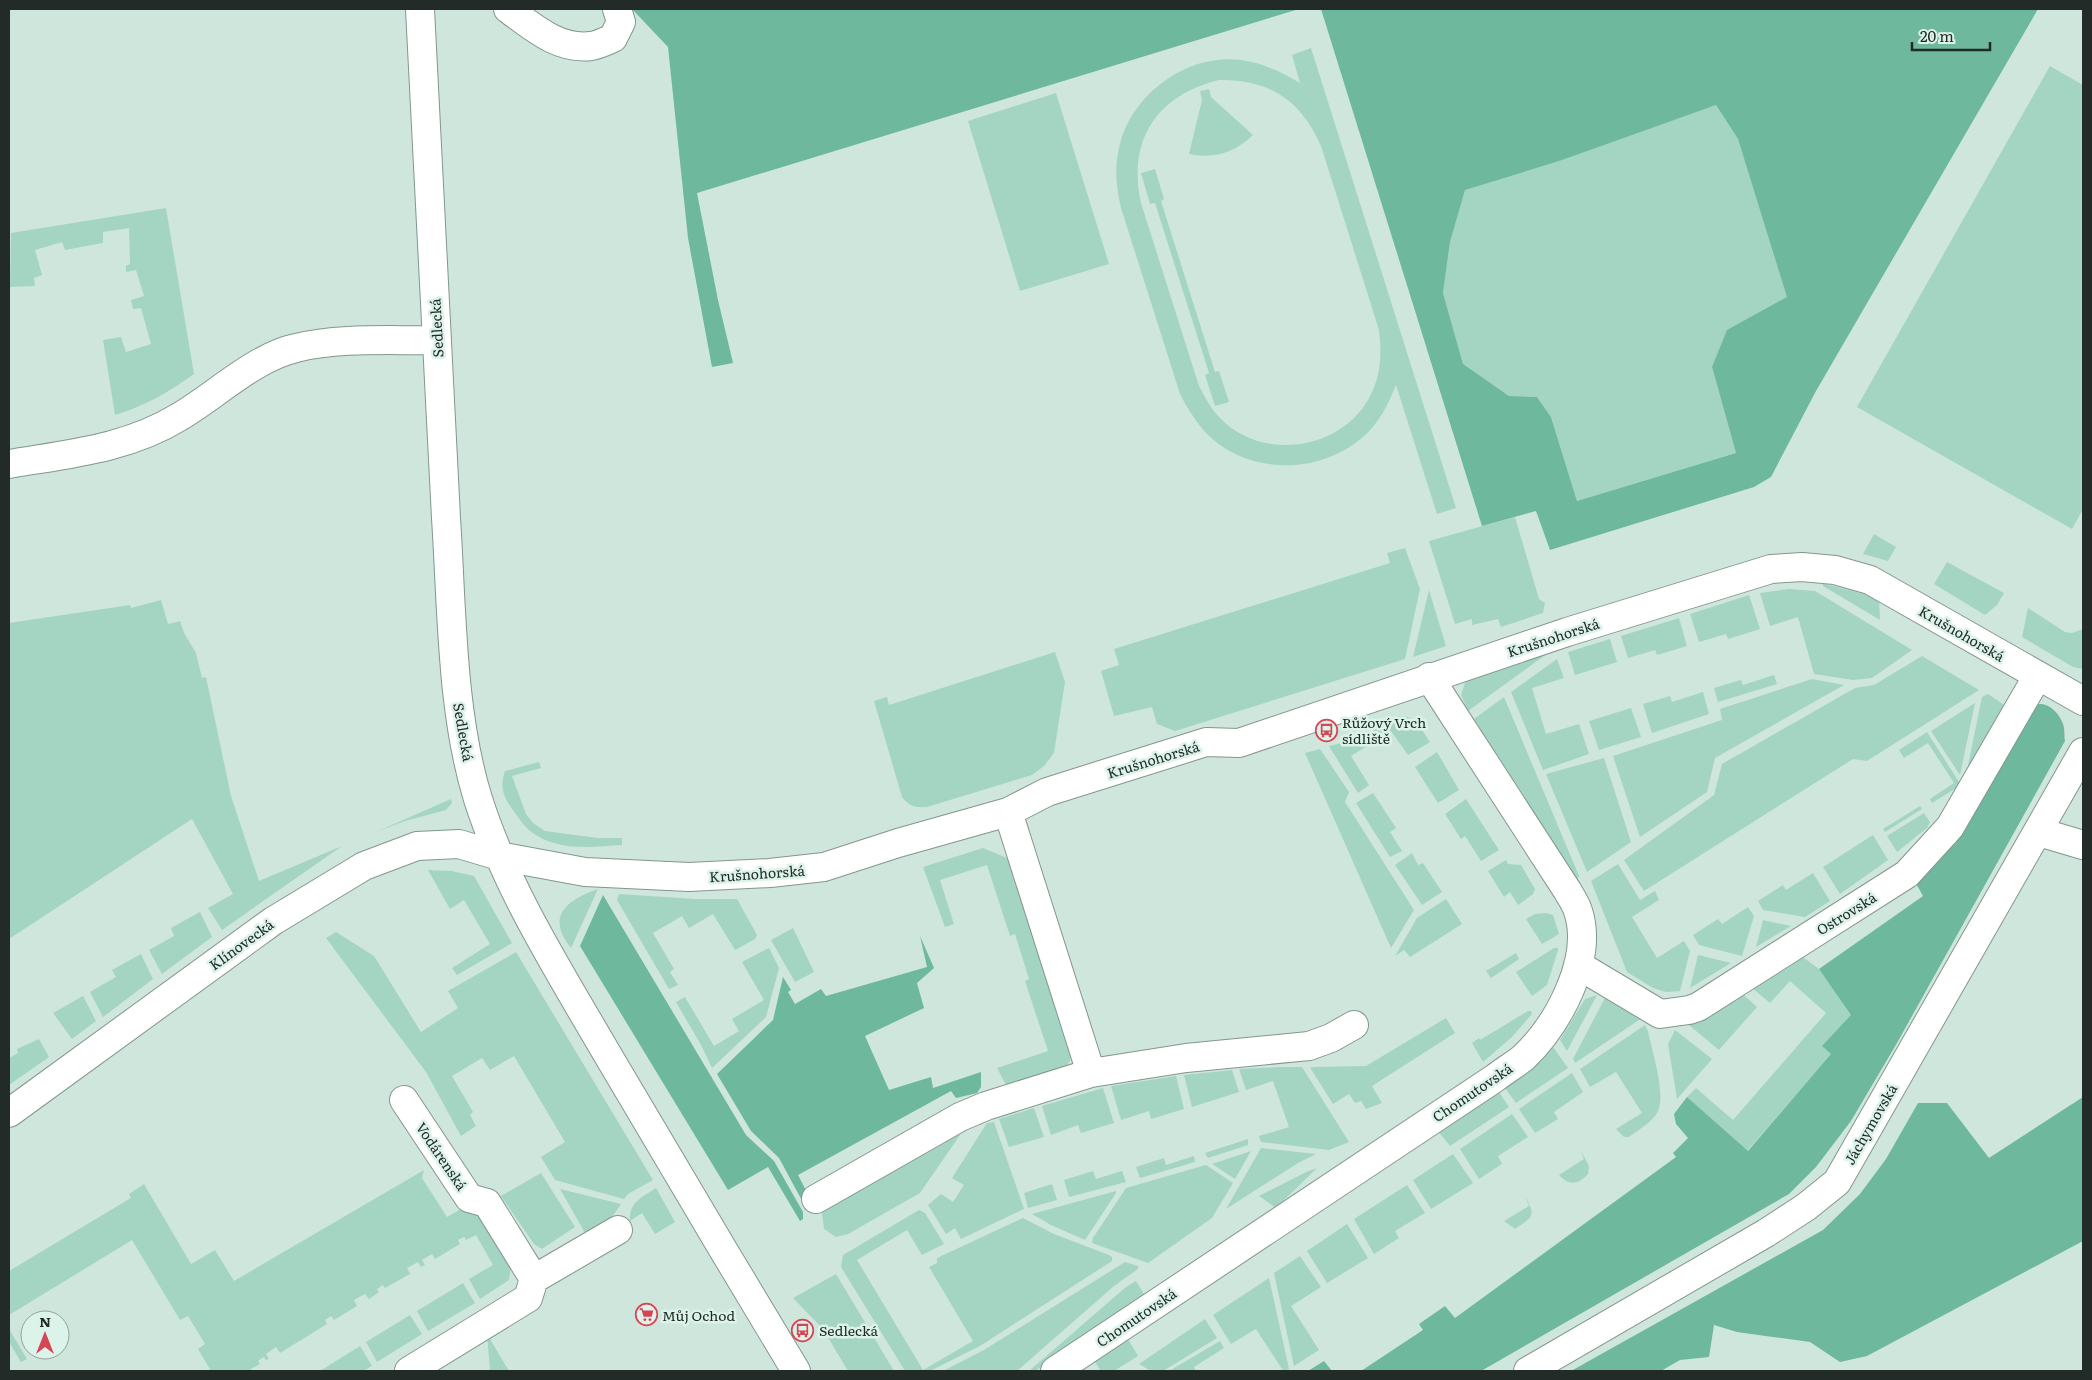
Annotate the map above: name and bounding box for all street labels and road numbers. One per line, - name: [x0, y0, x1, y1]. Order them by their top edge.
- street label: Sedlecká: [424, 298, 448, 358]
- street label: Krušnohorská: [1915, 600, 2009, 666]
- street label: Krušnohorská: [1504, 613, 1602, 661]
- street label: Sedlecká: [449, 701, 479, 763]
- street label: Krušnohorská: [1104, 735, 1202, 783]
- street label: Krušnohorská: [708, 860, 806, 886]
- street label: Ostrovská: [1812, 887, 1880, 939]
- street label: Klínovecká: [205, 914, 278, 974]
- street label: Chomutovská: [1428, 1058, 1516, 1126]
- street label: Jáchymovská: [1839, 1080, 1901, 1168]
- street label: Vodárenská: [412, 1118, 472, 1194]
- street label: Chomutovská: [1092, 1283, 1180, 1351]

